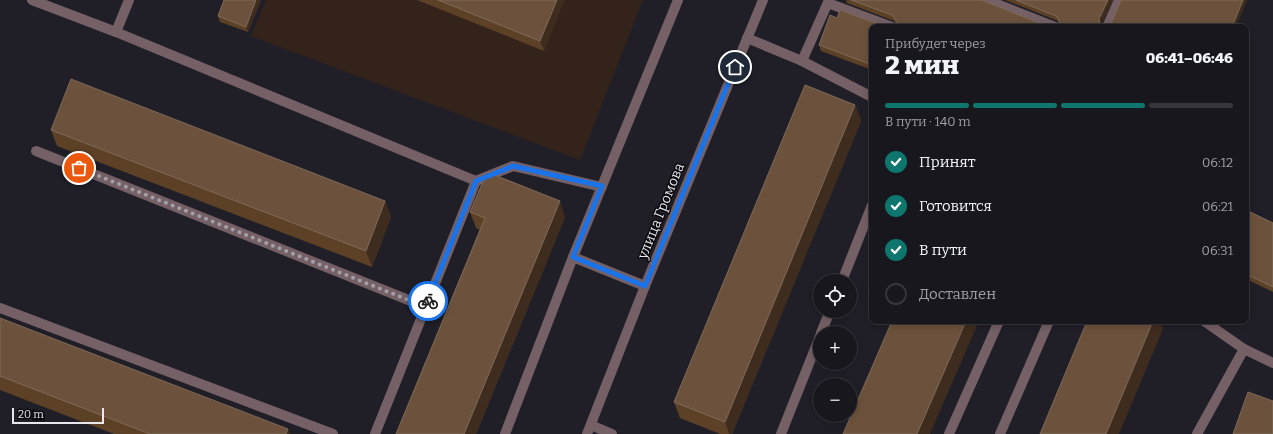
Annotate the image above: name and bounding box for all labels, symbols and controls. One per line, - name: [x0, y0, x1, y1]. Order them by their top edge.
- text: Прибудет через: [885, 36, 986, 51]
- text: 06:41–06:46: [1146, 49, 1233, 67]
- pin: [718, 50, 752, 84]
- text: 2 мин: [885, 50, 959, 81]
- icon: home: [724, 56, 746, 78]
- text: В пути · 140 m: [885, 114, 971, 129]
- pin: [62, 151, 96, 185]
- icon: check: [885, 151, 907, 173]
- text: Принят: [919, 153, 975, 171]
- text: 06:12: [1202, 155, 1233, 170]
- icon: bag: [68, 157, 90, 179]
- street label: улица Громова: [634, 160, 688, 262]
- icon: check: [885, 195, 907, 217]
- text: Готовится: [919, 197, 992, 215]
- text: 06:21: [1202, 199, 1233, 214]
- icon: check: [885, 239, 907, 261]
- text: В пути: [919, 241, 967, 259]
- text: 06:31: [1202, 243, 1233, 258]
- map controls: [813, 274, 857, 422]
- button: locate: [813, 274, 857, 318]
- courier: [408, 281, 448, 321]
- text: Доставлен: [919, 285, 996, 303]
- icon: bike: [417, 290, 439, 312]
- button: +: [813, 326, 857, 370]
- button: −: [813, 378, 857, 422]
- scale bar: [12, 406, 104, 425]
- text: 20 m: [18, 408, 44, 421]

